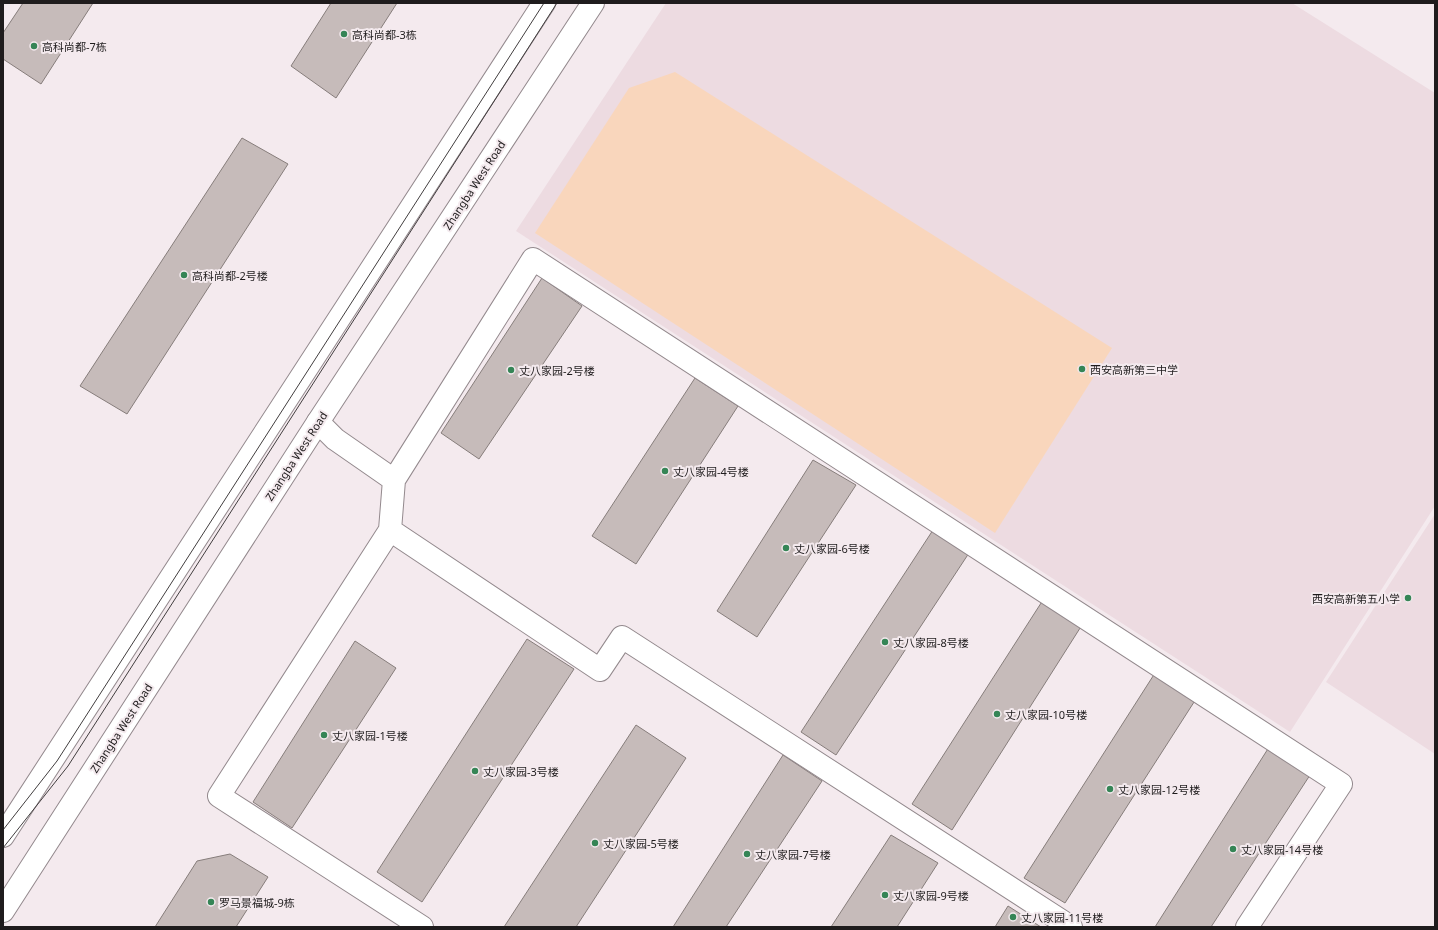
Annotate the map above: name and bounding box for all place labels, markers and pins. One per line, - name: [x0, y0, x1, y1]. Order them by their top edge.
- place label: 高科尚都-3栋: [352, 27, 417, 42]
- marker: 高科尚都-3栋: [339, 29, 349, 39]
- place label: 高科尚都-7栋: [42, 39, 107, 54]
- marker: 高科尚都-7栋: [29, 41, 39, 51]
- place label: 高科尚都-2号楼: [192, 268, 268, 283]
- marker: 高科尚都-2号楼: [179, 270, 189, 280]
- place label: 西安高新第三中学: [1090, 362, 1178, 377]
- place label: 丈八家园-2号楼: [519, 363, 595, 378]
- marker: 西安高新第三中学: [1077, 364, 1087, 374]
- marker: 丈八家园-2号楼: [506, 365, 516, 375]
- place label: 丈八家园-4号楼: [673, 464, 749, 479]
- marker: 丈八家园-4号楼: [660, 466, 670, 476]
- place label: 丈八家园-6号楼: [794, 541, 870, 556]
- marker: 丈八家园-6号楼: [781, 543, 791, 553]
- place label: 西安高新第五小学: [1312, 591, 1400, 606]
- marker: 西安高新第五小学: [1403, 593, 1413, 603]
- place label: 丈八家园-8号楼: [893, 635, 969, 650]
- marker: 丈八家园-8号楼: [880, 637, 890, 647]
- place label: 丈八家园-10号楼: [1005, 707, 1087, 722]
- marker: 丈八家园-10号楼: [992, 709, 1002, 719]
- place label: 丈八家园-1号楼: [332, 728, 408, 743]
- marker: 丈八家园-1号楼: [319, 730, 329, 740]
- place label: 丈八家园-3号楼: [483, 764, 559, 779]
- marker: 丈八家园-3号楼: [470, 766, 480, 776]
- place label: 丈八家园-12号楼: [1118, 782, 1200, 797]
- marker: 丈八家园-12号楼: [1105, 784, 1115, 794]
- place label: 丈八家园-5号楼: [603, 836, 679, 851]
- marker: 丈八家园-5号楼: [590, 838, 600, 848]
- place label: 丈八家园-14号楼: [1241, 842, 1323, 857]
- marker: 丈八家园-14号楼: [1228, 844, 1238, 854]
- place label: 丈八家园-7号楼: [755, 847, 831, 862]
- marker: 丈八家园-7号楼: [742, 849, 752, 859]
- place label: 丈八家园-9号楼: [893, 888, 969, 903]
- marker: 丈八家园-9号楼: [880, 890, 890, 900]
- place label: 罗马景福城-9栋: [219, 895, 295, 910]
- marker: 罗马景福城-9栋: [206, 897, 216, 907]
- place label: 丈八家园-11号楼: [1021, 910, 1103, 925]
- marker: 丈八家园-11号楼: [1008, 912, 1018, 922]

